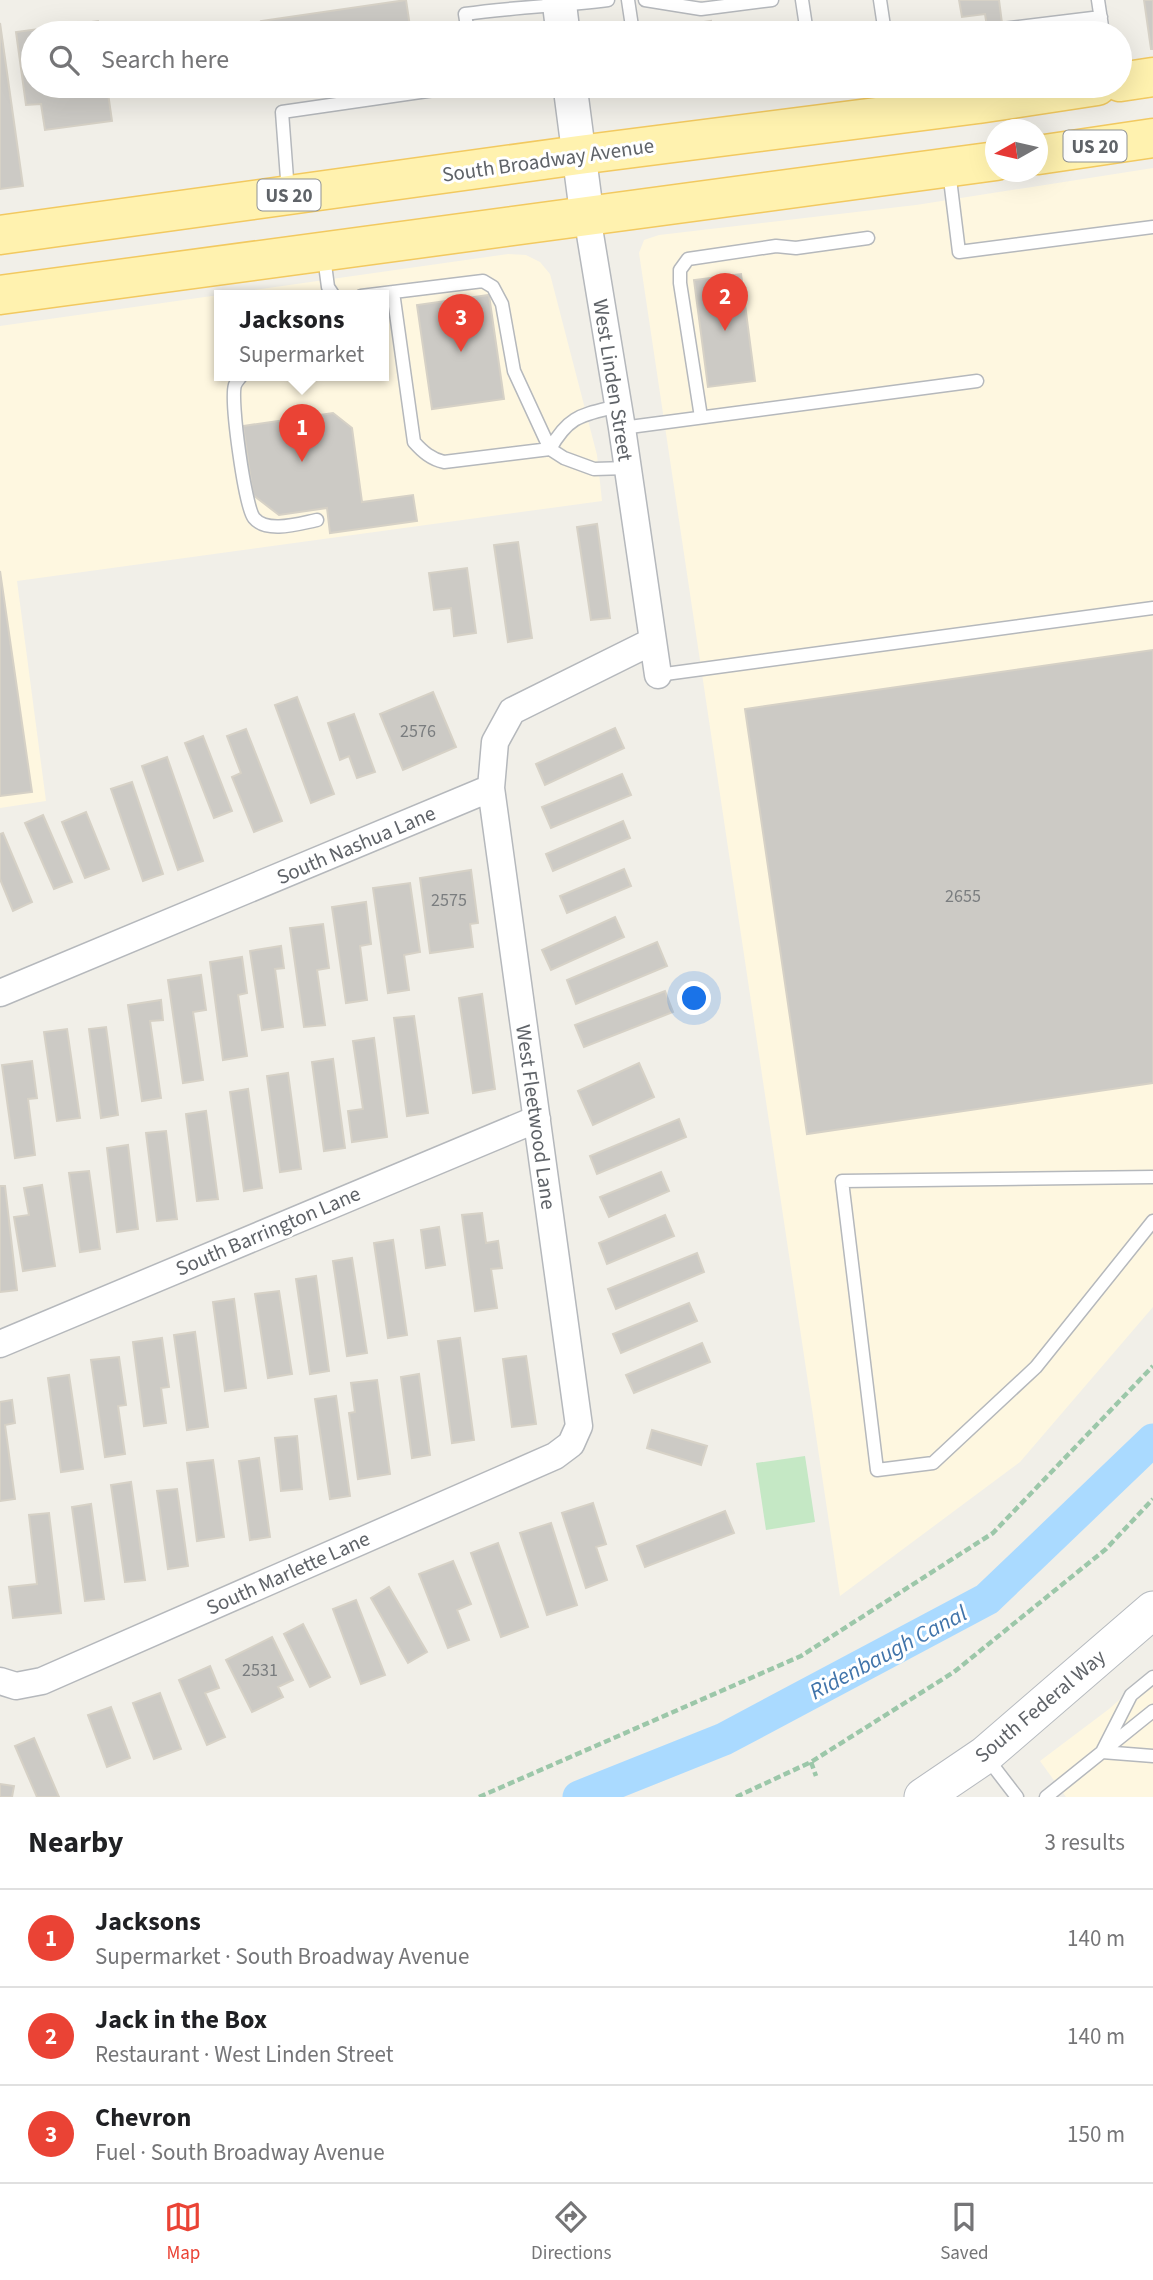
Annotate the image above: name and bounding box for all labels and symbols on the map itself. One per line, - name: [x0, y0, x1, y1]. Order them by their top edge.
- north arrow: [985, 119, 1048, 182]
- street label: South Broadway Avenue: [440, 130, 656, 190]
- road number: US 20: [1064, 130, 1126, 162]
- road number: US 20: [258, 180, 320, 210]
- pin: 2: [702, 273, 748, 331]
- pin: 3: [438, 294, 484, 352]
- street label: West Linden Street: [585, 297, 641, 463]
- pin: 1: [279, 404, 325, 462]
- house number: 2576: [400, 719, 436, 744]
- street label: South Nashua Lane: [272, 798, 440, 892]
- house number: 2655: [945, 884, 981, 909]
- house number: 2575: [431, 888, 467, 913]
- your location: [677, 981, 711, 1015]
- street label: West Fleetwood Lane: [508, 1023, 564, 1211]
- street label: South Barrington Lane: [171, 1178, 365, 1284]
- street label: South Marlette Lane: [201, 1523, 375, 1623]
- water label: Ridenbaugh Canal: [804, 1597, 973, 1708]
- street label: South Federal Way: [968, 1642, 1112, 1770]
- house number: 2531: [242, 1658, 278, 1683]

